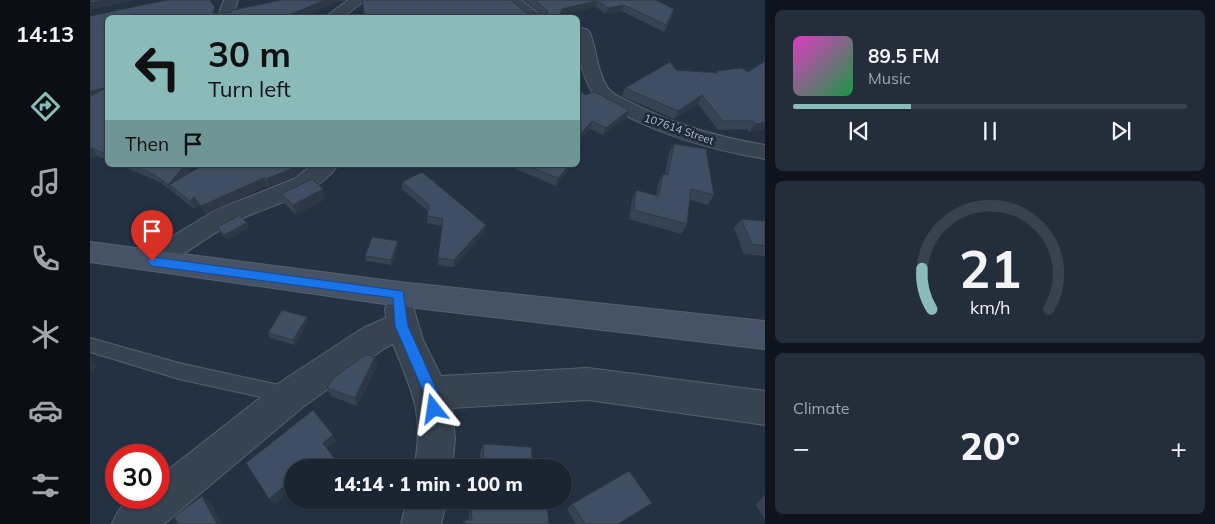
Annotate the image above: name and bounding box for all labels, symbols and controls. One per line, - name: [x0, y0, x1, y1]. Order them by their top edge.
- text: 14:13: [16, 20, 74, 48]
- text: 30 m: [208, 32, 291, 76]
- icon: left: [125, 35, 190, 100]
- text: 89.5 FM: [868, 44, 940, 68]
- text: Music: [868, 68, 911, 88]
- text: Turn left: [208, 75, 291, 103]
- icon: directions: [28, 89, 63, 124]
- street label: 107614 Street: [642, 111, 716, 148]
- icon: previous: [845, 117, 873, 145]
- icon: pause: [976, 117, 1004, 145]
- icon: next: [1107, 117, 1135, 145]
- icon: arrive: [179, 130, 207, 158]
- text: Then: [125, 132, 169, 156]
- icon: music: [28, 165, 63, 200]
- pin: [131, 210, 173, 261]
- icon: arrive: [138, 217, 166, 245]
- text: 21: [959, 236, 1021, 301]
- icon: phone: [28, 241, 63, 276]
- text: km/h: [970, 296, 1010, 318]
- icon: climate: [28, 317, 63, 352]
- position arrow: [407, 382, 459, 434]
- icon: car: [28, 393, 63, 428]
- text: Climate: [793, 398, 849, 418]
- text: 20°: [960, 422, 1020, 470]
- text: −: [793, 430, 810, 465]
- text: +: [1170, 430, 1187, 465]
- speed limit sign: 30: [105, 444, 170, 509]
- icon: filters: [28, 468, 63, 503]
- text: 14:14 · 1 min · 100 m: [333, 472, 523, 496]

